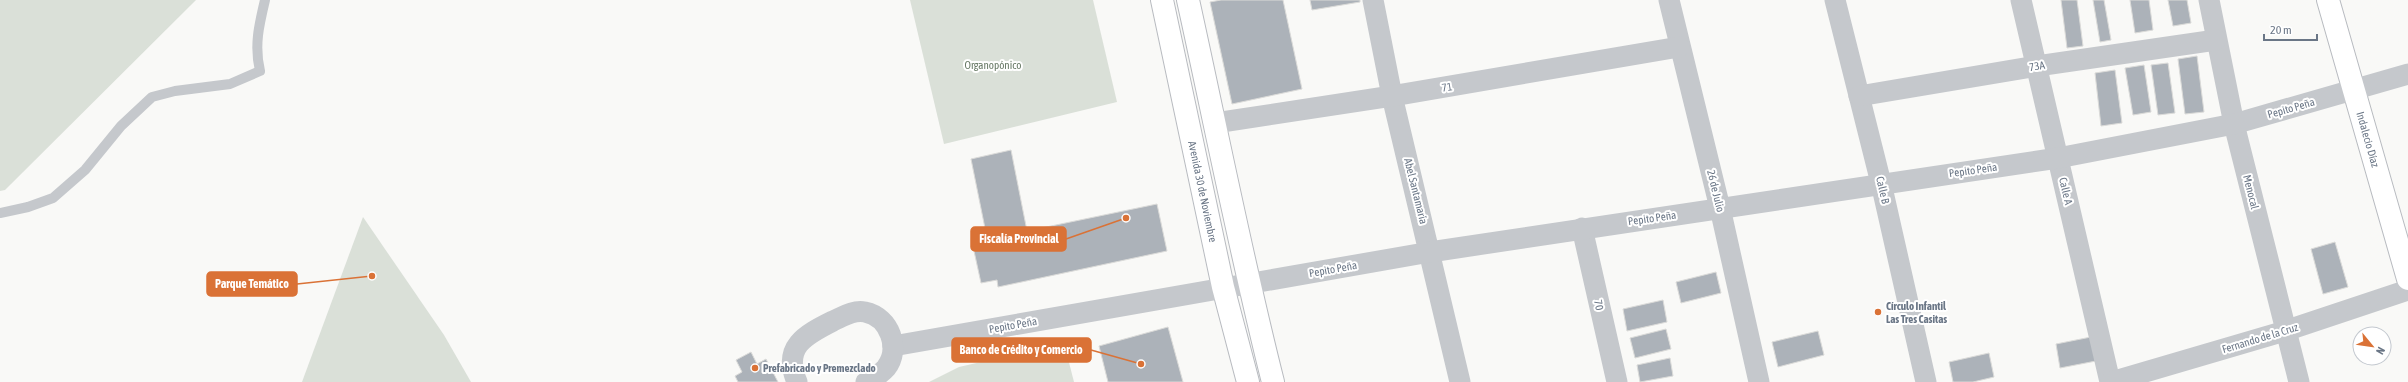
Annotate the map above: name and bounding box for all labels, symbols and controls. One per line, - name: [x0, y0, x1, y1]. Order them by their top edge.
- scale bar: [2264, 16, 2317, 42]
- text: 20 m: [2270, 23, 2292, 37]
- park label: Organopónico: [965, 59, 1021, 71]
- street label: 73A: [2028, 59, 2046, 73]
- street label: 71: [1441, 80, 1453, 94]
- street label: Pepito Peña: [2266, 96, 2316, 120]
- street label: Indalecio Díaz: [2354, 110, 2382, 169]
- street label: Avenida 30 de Noviembre: [1186, 140, 1219, 243]
- street label: Abel Santamaría: [1402, 157, 1430, 225]
- street label: Pepito Peña: [1948, 161, 1998, 179]
- street label: 26 de Julio: [1705, 169, 1727, 213]
- street label: Menocal: [2241, 174, 2261, 210]
- street label: Calle B: [1874, 175, 1892, 206]
- street label: Calle A: [2057, 176, 2075, 206]
- street label: Pepito Peña: [1627, 209, 1677, 227]
- callout: Fiscalía Provincial: [971, 227, 1066, 251]
- text: Fiscalía Provincial: [979, 232, 1060, 246]
- street label: Pepito Peña: [1308, 259, 1358, 279]
- callout: Parque Temático: [207, 272, 297, 296]
- text: Parque Temático: [215, 277, 289, 291]
- street label: 70: [1592, 299, 1606, 311]
- place label: Círculo Infantil Las Tres Casitas: [1886, 300, 1947, 325]
- marker: Círculo Infantil Las Tres Casitas: [1873, 307, 1883, 317]
- street label: Pepito Peña: [988, 315, 1038, 335]
- street label: Fernando de la Cruz: [2221, 321, 2299, 355]
- north arrow: [2352, 326, 2392, 366]
- callout: Banco de Crédito y Comercio: [952, 338, 1091, 362]
- text: Banco de Crédito y Comercio: [959, 343, 1083, 357]
- text: N: [2374, 345, 2388, 357]
- place label: Prefabricado y Premezclado: [763, 362, 876, 374]
- marker: Prefabricado y Premezclado: [750, 363, 760, 373]

